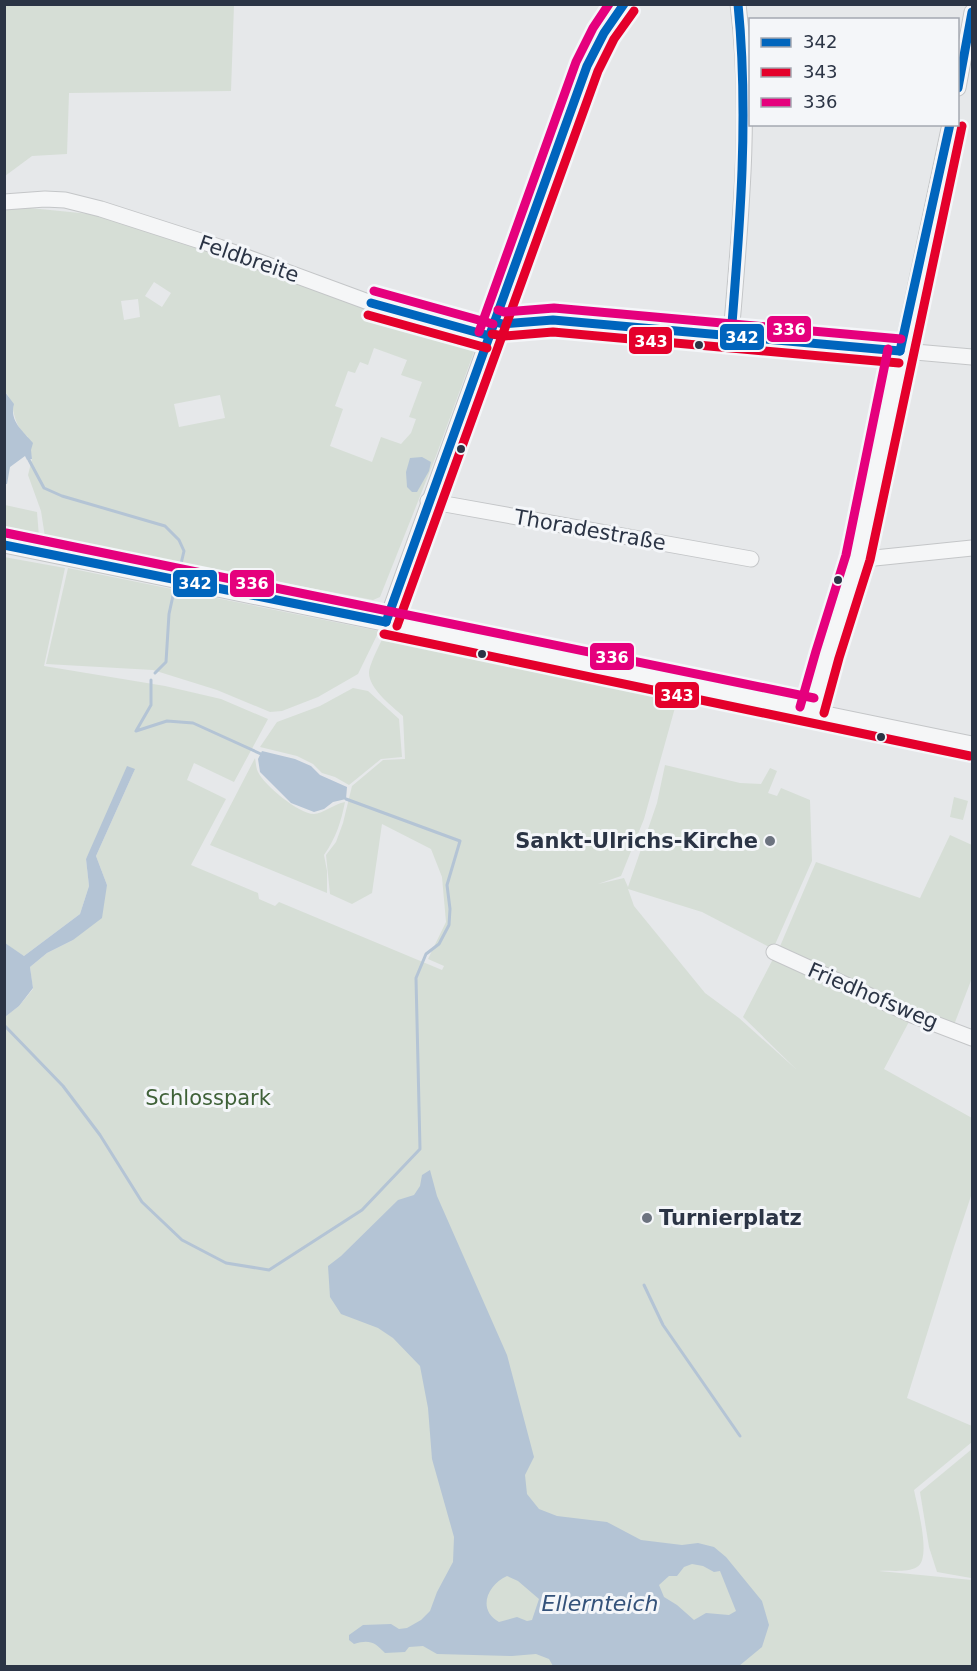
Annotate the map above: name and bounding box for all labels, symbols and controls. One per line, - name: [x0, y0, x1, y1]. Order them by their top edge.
- legend: [749, 18, 959, 126]
- text: 342: [803, 31, 837, 52]
- text: 343: [803, 61, 837, 82]
- text: 336: [803, 91, 837, 112]
- street label: Feldbreite: [196, 231, 302, 287]
- line badge: 336: [766, 315, 812, 343]
- text: 336: [772, 320, 806, 339]
- line badge: 342: [719, 323, 765, 351]
- line badge: 343: [628, 326, 673, 355]
- text: 342: [725, 328, 759, 347]
- text: 343: [634, 332, 668, 351]
- unlabelled marker: [693, 339, 705, 351]
- unlabelled marker: [455, 443, 467, 455]
- street label: Thoradestraße: [511, 505, 668, 555]
- line badge: 342: [172, 569, 218, 598]
- line badge: 336: [229, 569, 275, 598]
- text: 342: [178, 574, 212, 593]
- text: 336: [235, 574, 269, 593]
- unlabelled marker: [832, 574, 844, 586]
- line badge: 336: [589, 642, 635, 671]
- unlabelled marker: [476, 648, 488, 660]
- text: 336: [595, 648, 629, 667]
- line badge: 343: [654, 681, 700, 709]
- text: 343: [660, 686, 694, 705]
- unlabelled marker: [875, 731, 887, 743]
- place label: Sankt-Ulrichs-Kirche: [515, 829, 758, 853]
- marker: Sankt-Ulrichs-Kirche: [763, 834, 777, 848]
- street label: Friedhofsweg: [804, 958, 942, 1034]
- park label: Schlosspark: [145, 1086, 272, 1110]
- place label: Turnierplatz: [659, 1206, 802, 1230]
- marker: Turnierplatz: [640, 1211, 654, 1225]
- water label: Ellernteich: [542, 1591, 658, 1616]

